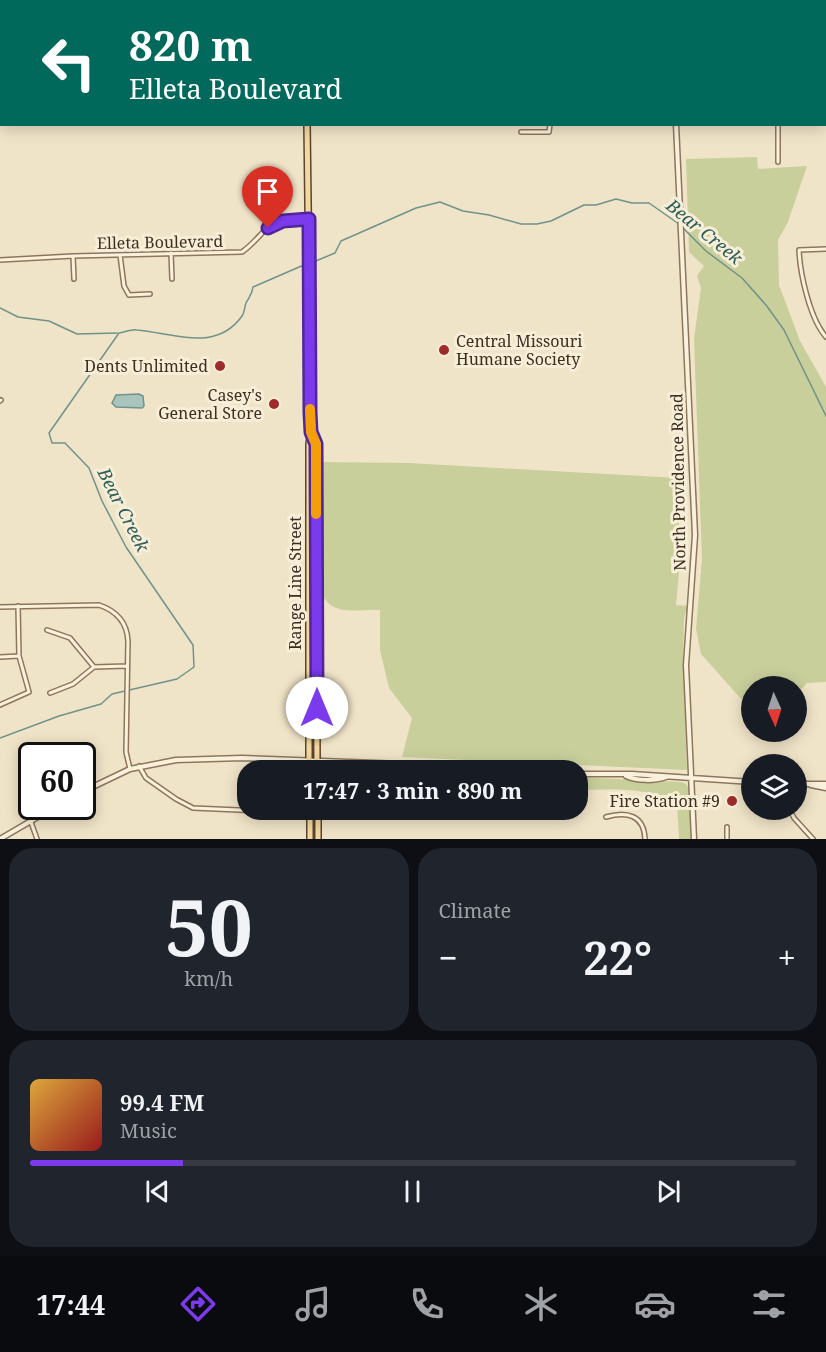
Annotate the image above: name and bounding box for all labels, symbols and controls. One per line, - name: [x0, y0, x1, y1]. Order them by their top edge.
- text: 820 m: [129, 16, 253, 73]
- icon: left: [30, 24, 108, 102]
- text: Elleta Boulevard: [129, 70, 342, 107]
- pin: [242, 166, 293, 228]
- icon: arrive: [251, 175, 284, 208]
- water label: Bear Creek: [661, 192, 748, 270]
- street label: Elleta Boulevard: [97, 230, 223, 254]
- place label: Central Missouri Humane Society: [456, 330, 582, 370]
- marker: Central Missouri Humane Society: [437, 343, 451, 357]
- place label: Dents Unlimited: [84, 355, 208, 377]
- marker: Dents Unlimited: [213, 359, 227, 373]
- place label: Casey's General Store: [158, 384, 262, 424]
- street label: North Providence Road: [665, 393, 691, 571]
- marker: Casey's General Store: [267, 397, 281, 411]
- water label: Bear Creek: [92, 462, 156, 556]
- street label: Range Line Street: [284, 516, 306, 650]
- position arrow: [285, 676, 349, 740]
- north arrow: [741, 676, 807, 742]
- map controls: [741, 676, 807, 820]
- speed limit sign: 60: [18, 742, 96, 820]
- button: layers: [741, 754, 807, 820]
- text: 17:47 · 3 min · 890 m: [303, 775, 522, 805]
- place label: Fire Station #9: [609, 790, 720, 812]
- marker: Fire Station #9: [725, 794, 739, 808]
- text: 50: [165, 873, 253, 979]
- text: Climate: [439, 897, 511, 924]
- text: 22°: [583, 927, 652, 988]
- text: −: [439, 935, 458, 980]
- text: +: [778, 935, 796, 980]
- text: km/h: [184, 965, 233, 992]
- text: 99.4 FM: [120, 1087, 204, 1117]
- text: Music: [120, 1117, 177, 1144]
- icon: previous: [141, 1175, 174, 1208]
- icon: pause: [396, 1175, 429, 1208]
- icon: next: [652, 1175, 685, 1208]
- icon: directions: [177, 1283, 219, 1325]
- icon: music: [292, 1283, 334, 1325]
- icon: phone: [406, 1283, 448, 1325]
- icon: climate: [520, 1283, 562, 1325]
- icon: car: [634, 1283, 676, 1325]
- icon: filters: [748, 1283, 790, 1325]
- text: 17:44: [36, 1286, 105, 1323]

